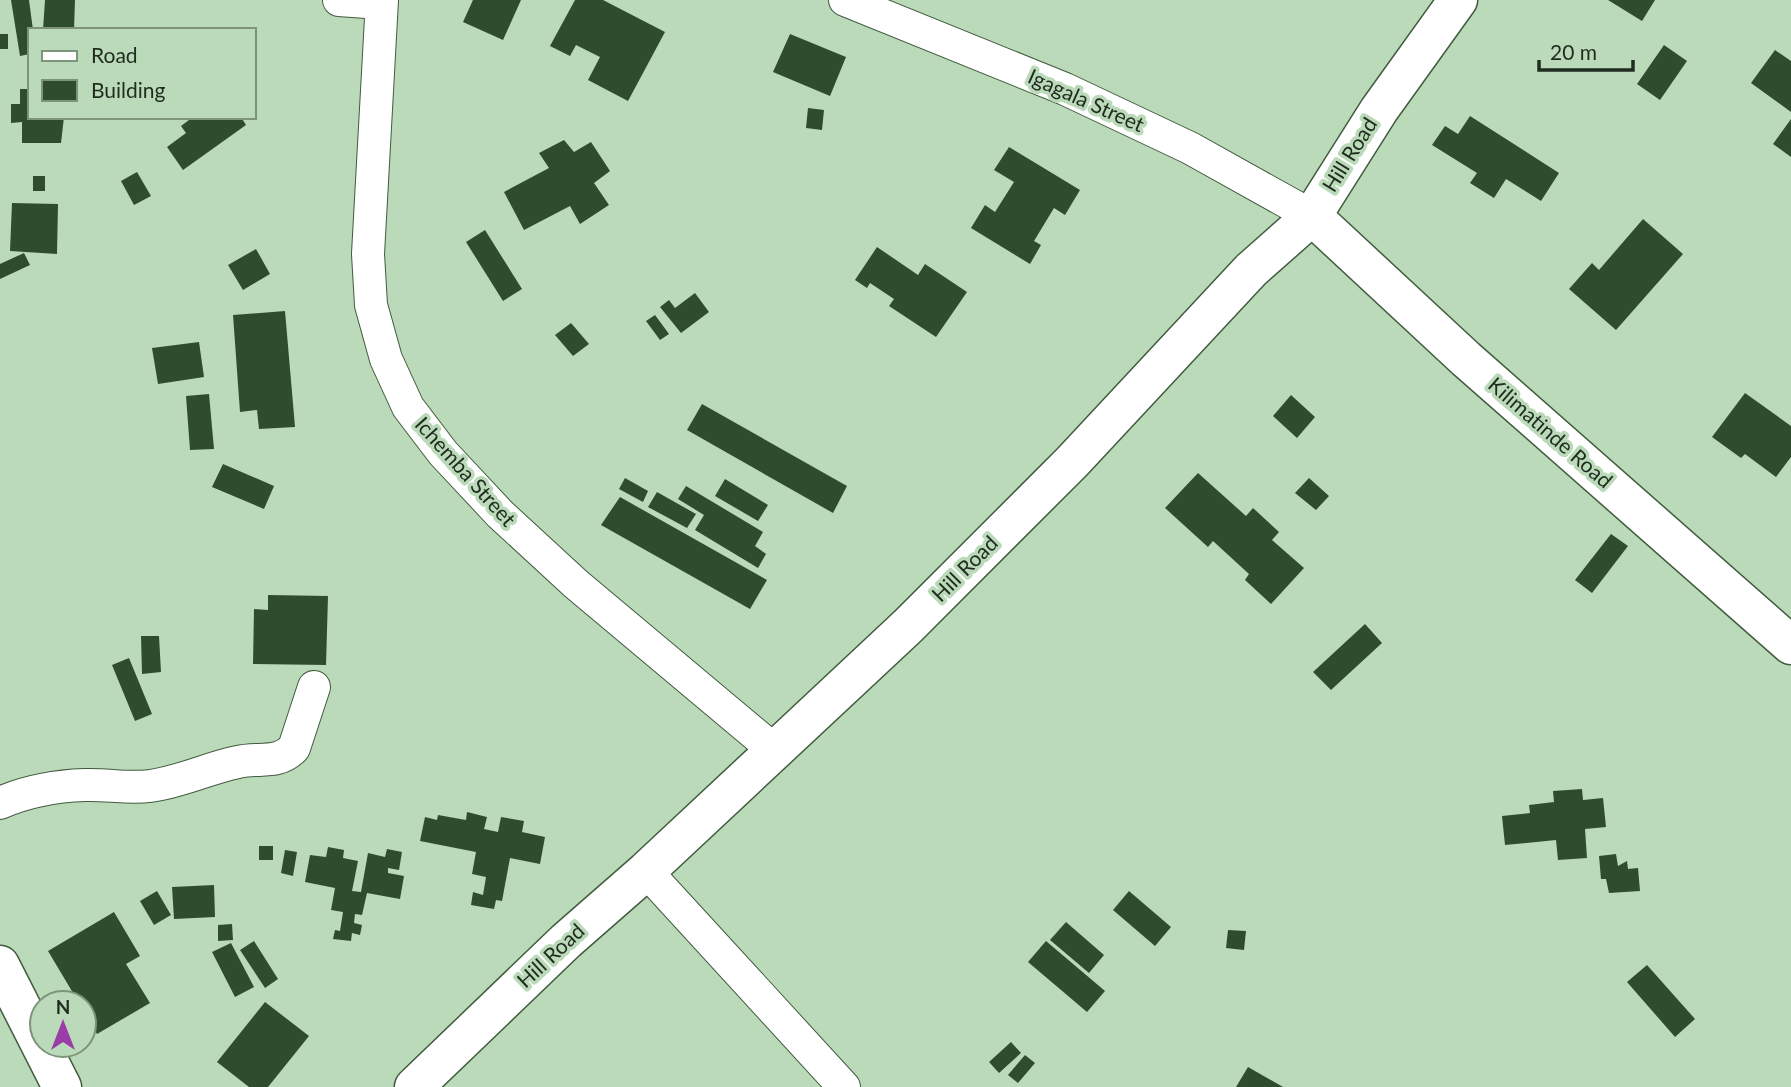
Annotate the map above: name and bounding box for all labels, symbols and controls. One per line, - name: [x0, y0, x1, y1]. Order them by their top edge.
- legend: [28, 28, 256, 119]
- scale bar: [1539, 28, 1634, 72]
- text: 20 m: [1550, 39, 1597, 64]
- text: Road: [91, 42, 138, 67]
- street label: Igagala Street: [1025, 63, 1149, 137]
- text: Building: [91, 77, 166, 102]
- street label: Hill Road: [1316, 112, 1381, 196]
- street label: Kilimatinde Road: [1484, 371, 1618, 492]
- street label: Ichemba Street: [410, 411, 522, 531]
- street label: Hill Road: [926, 530, 1002, 606]
- street label: Hill Road: [511, 918, 589, 992]
- north arrow: [28, 989, 98, 1059]
- text: N: [56, 995, 70, 1018]

